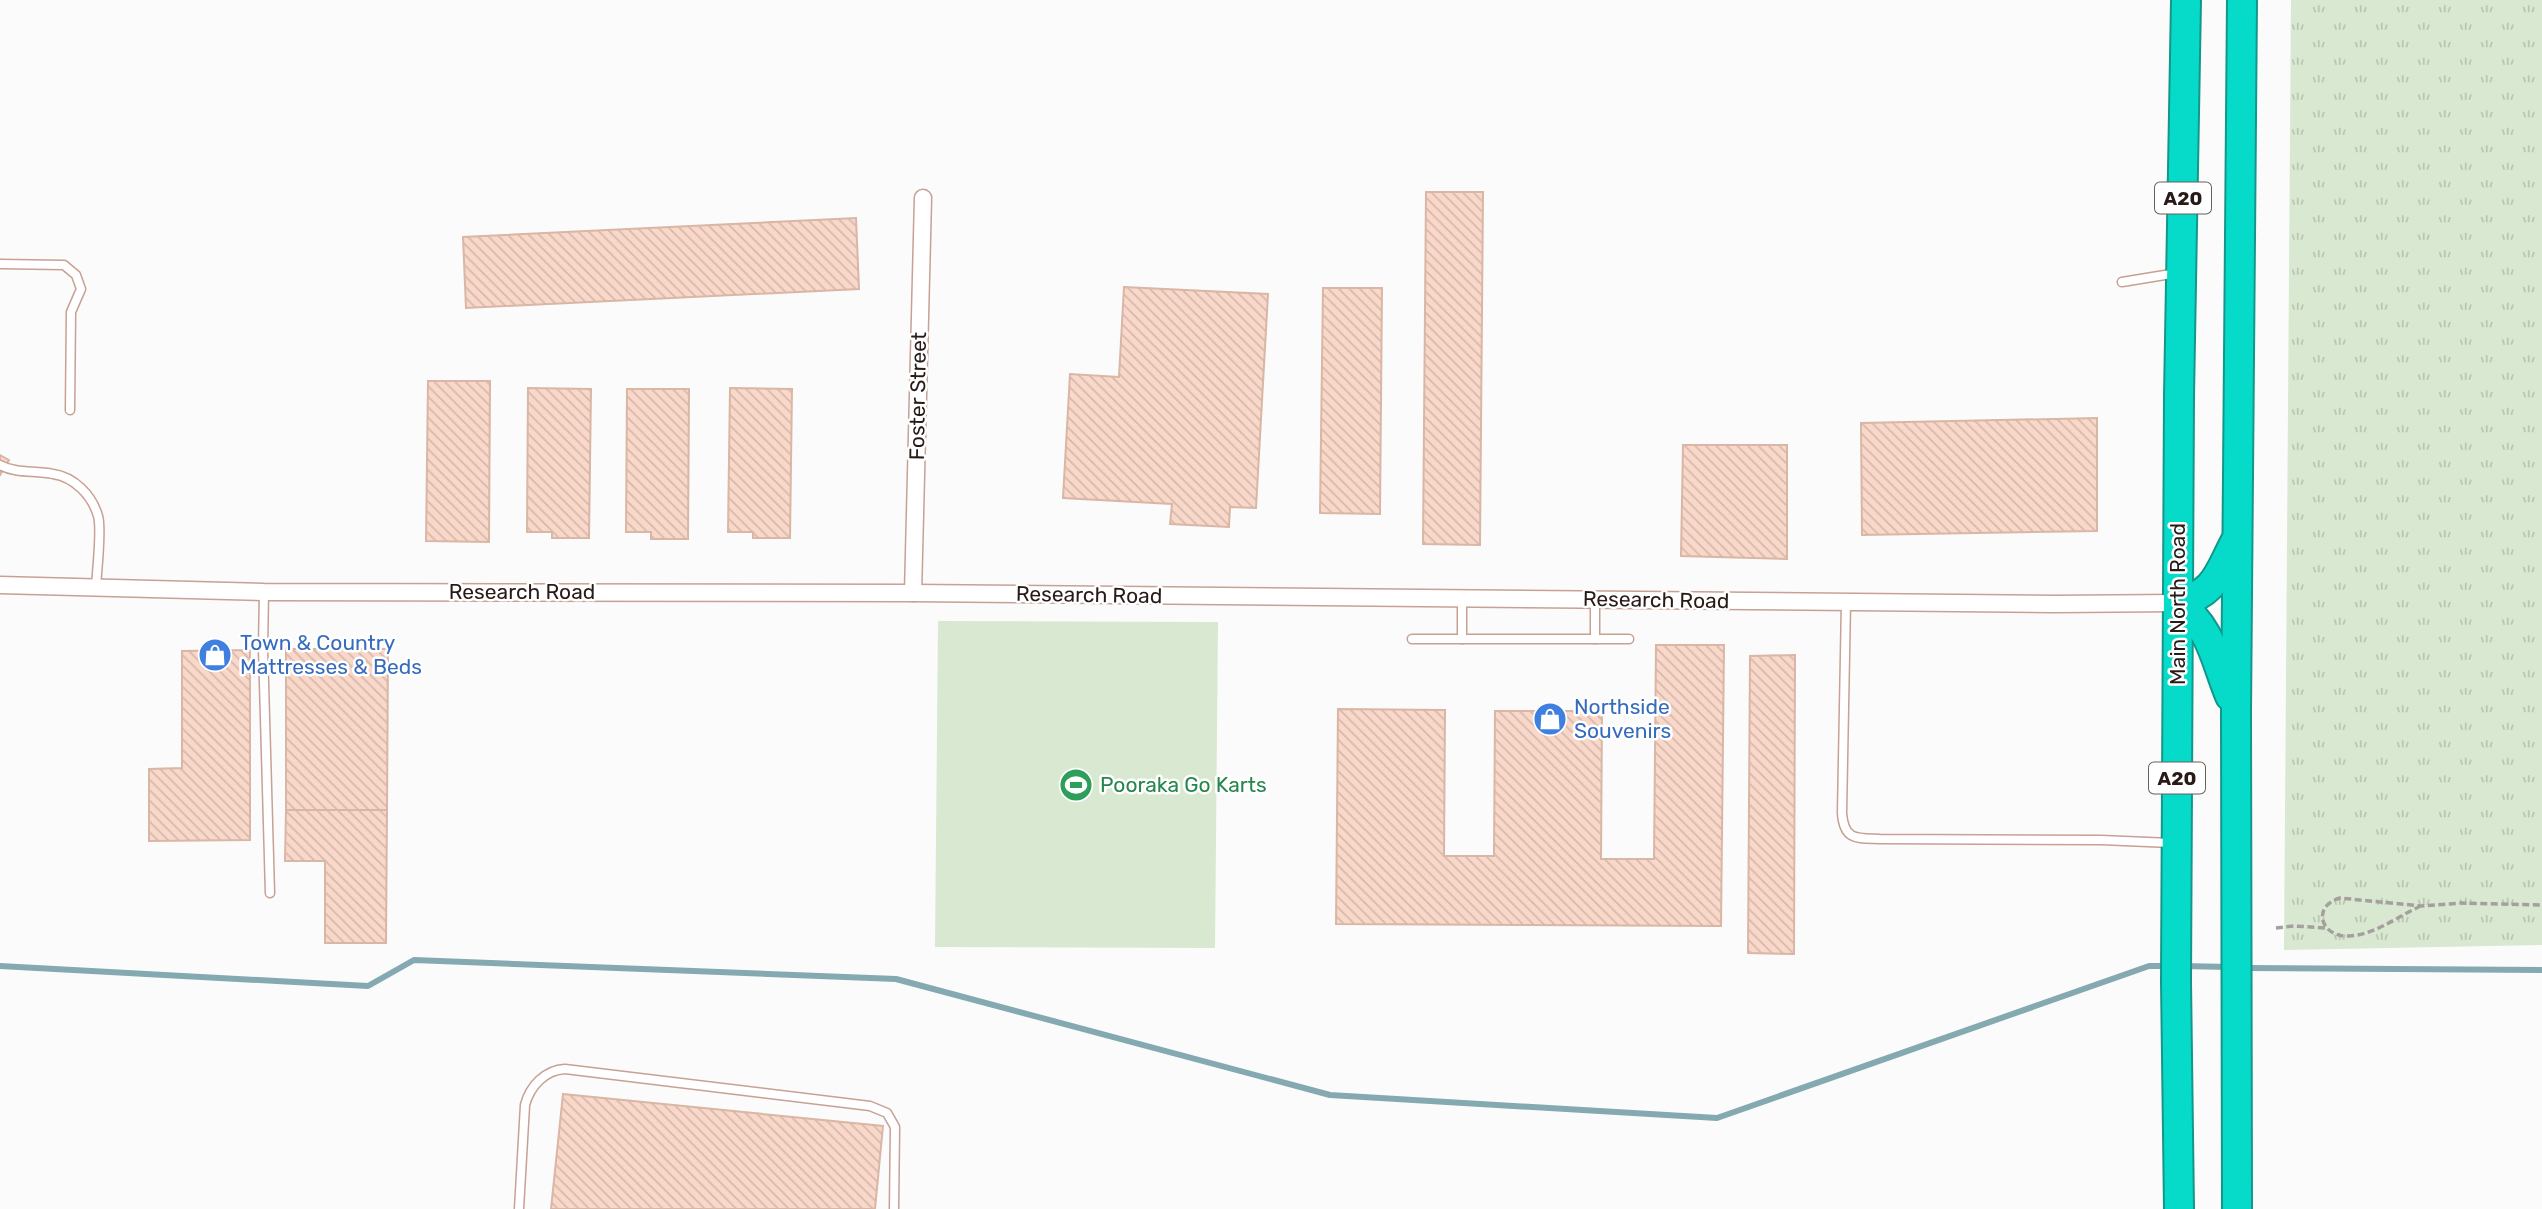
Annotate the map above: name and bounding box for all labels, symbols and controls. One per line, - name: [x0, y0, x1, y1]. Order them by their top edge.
- road number: A20: [2155, 182, 2211, 214]
- street label: Foster Street: [904, 332, 931, 460]
- street label: Main North Road: [2165, 523, 2190, 685]
- street label: Research Road: [449, 579, 595, 604]
- street label: Research Road: [1016, 581, 1162, 608]
- street label: Research Road: [1583, 586, 1729, 613]
- place label: Town & Country Mattresses & Beds: [240, 630, 422, 679]
- shop icon: Town & Country Mattresses & Beds: [196, 636, 234, 674]
- place label: Northside Souvenirs: [1574, 694, 1671, 743]
- shop icon: Northside Souvenirs: [1531, 700, 1569, 738]
- road number: A20: [2149, 762, 2205, 793]
- sports icon: Pooraka Go Karts: [1057, 766, 1095, 804]
- place label: Pooraka Go Karts: [1100, 772, 1267, 797]

